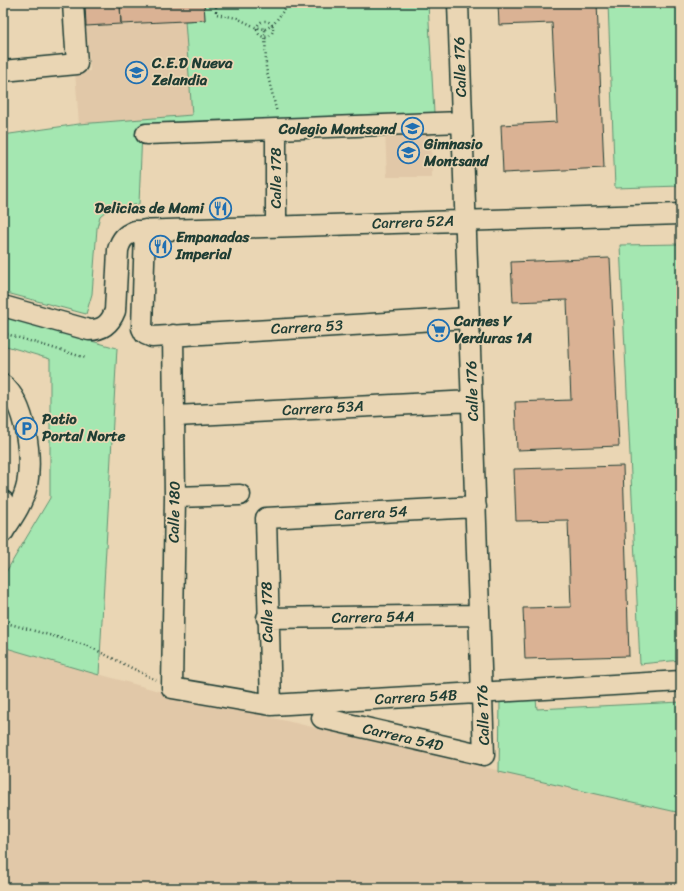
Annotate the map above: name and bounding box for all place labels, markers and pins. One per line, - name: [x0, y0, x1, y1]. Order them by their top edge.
- place label: C.E.D Nueva Zelandia: [151, 50, 233, 93]
- school or university icon: C.E.D Nueva Zelandia: [123, 59, 149, 85]
- place label: Colegio Montsand: [278, 116, 398, 142]
- school or university icon: Colegio Montsand: [399, 116, 425, 142]
- place label: Gimnasio Montsand: [423, 131, 489, 174]
- school or university icon: Gimnasio Montsand: [396, 140, 422, 166]
- place label: Delicias de Mami: [95, 195, 205, 221]
- restaurant icon: Delicias de Mami: [207, 195, 233, 221]
- place label: Empanadas Imperial: [175, 224, 250, 267]
- restaurant icon: Empanadas Imperial: [147, 233, 173, 259]
- place label: Carnes Y Verduras 1A: [453, 308, 532, 351]
- supermarket icon: Carnes Y Verduras 1A: [425, 317, 451, 343]
- place label: Patio Portal Norte: [42, 406, 126, 449]
- parking icon: Patio Portal Norte: [13, 415, 39, 441]

